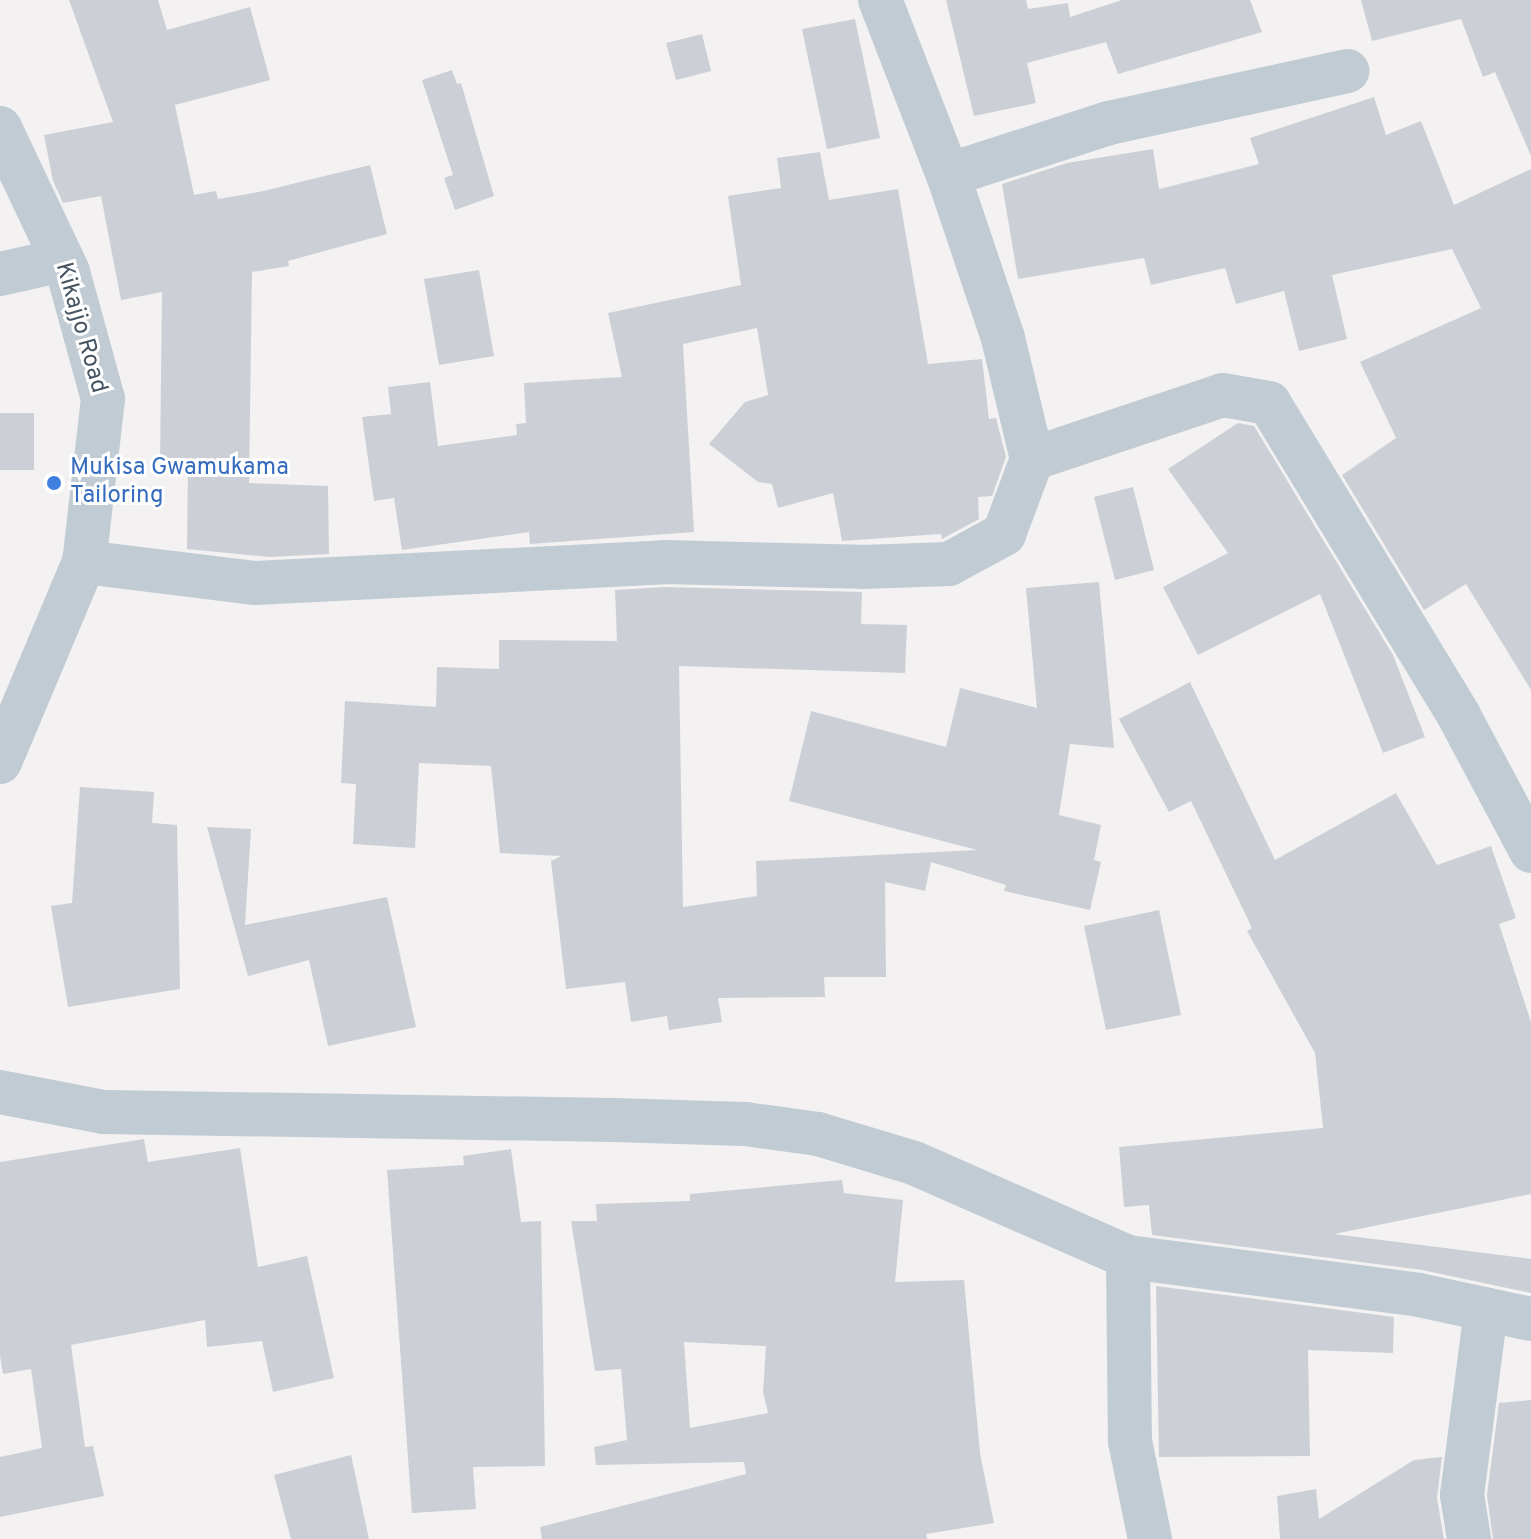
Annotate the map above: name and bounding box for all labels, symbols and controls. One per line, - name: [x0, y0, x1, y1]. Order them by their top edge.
- street label: Kikajjo Road: [48, 259, 112, 397]
- place label: Mukisa Gwamukama Tailoring: [70, 455, 289, 511]
- marker: Mukisa Gwamukama Tailoring: [45, 474, 63, 492]

